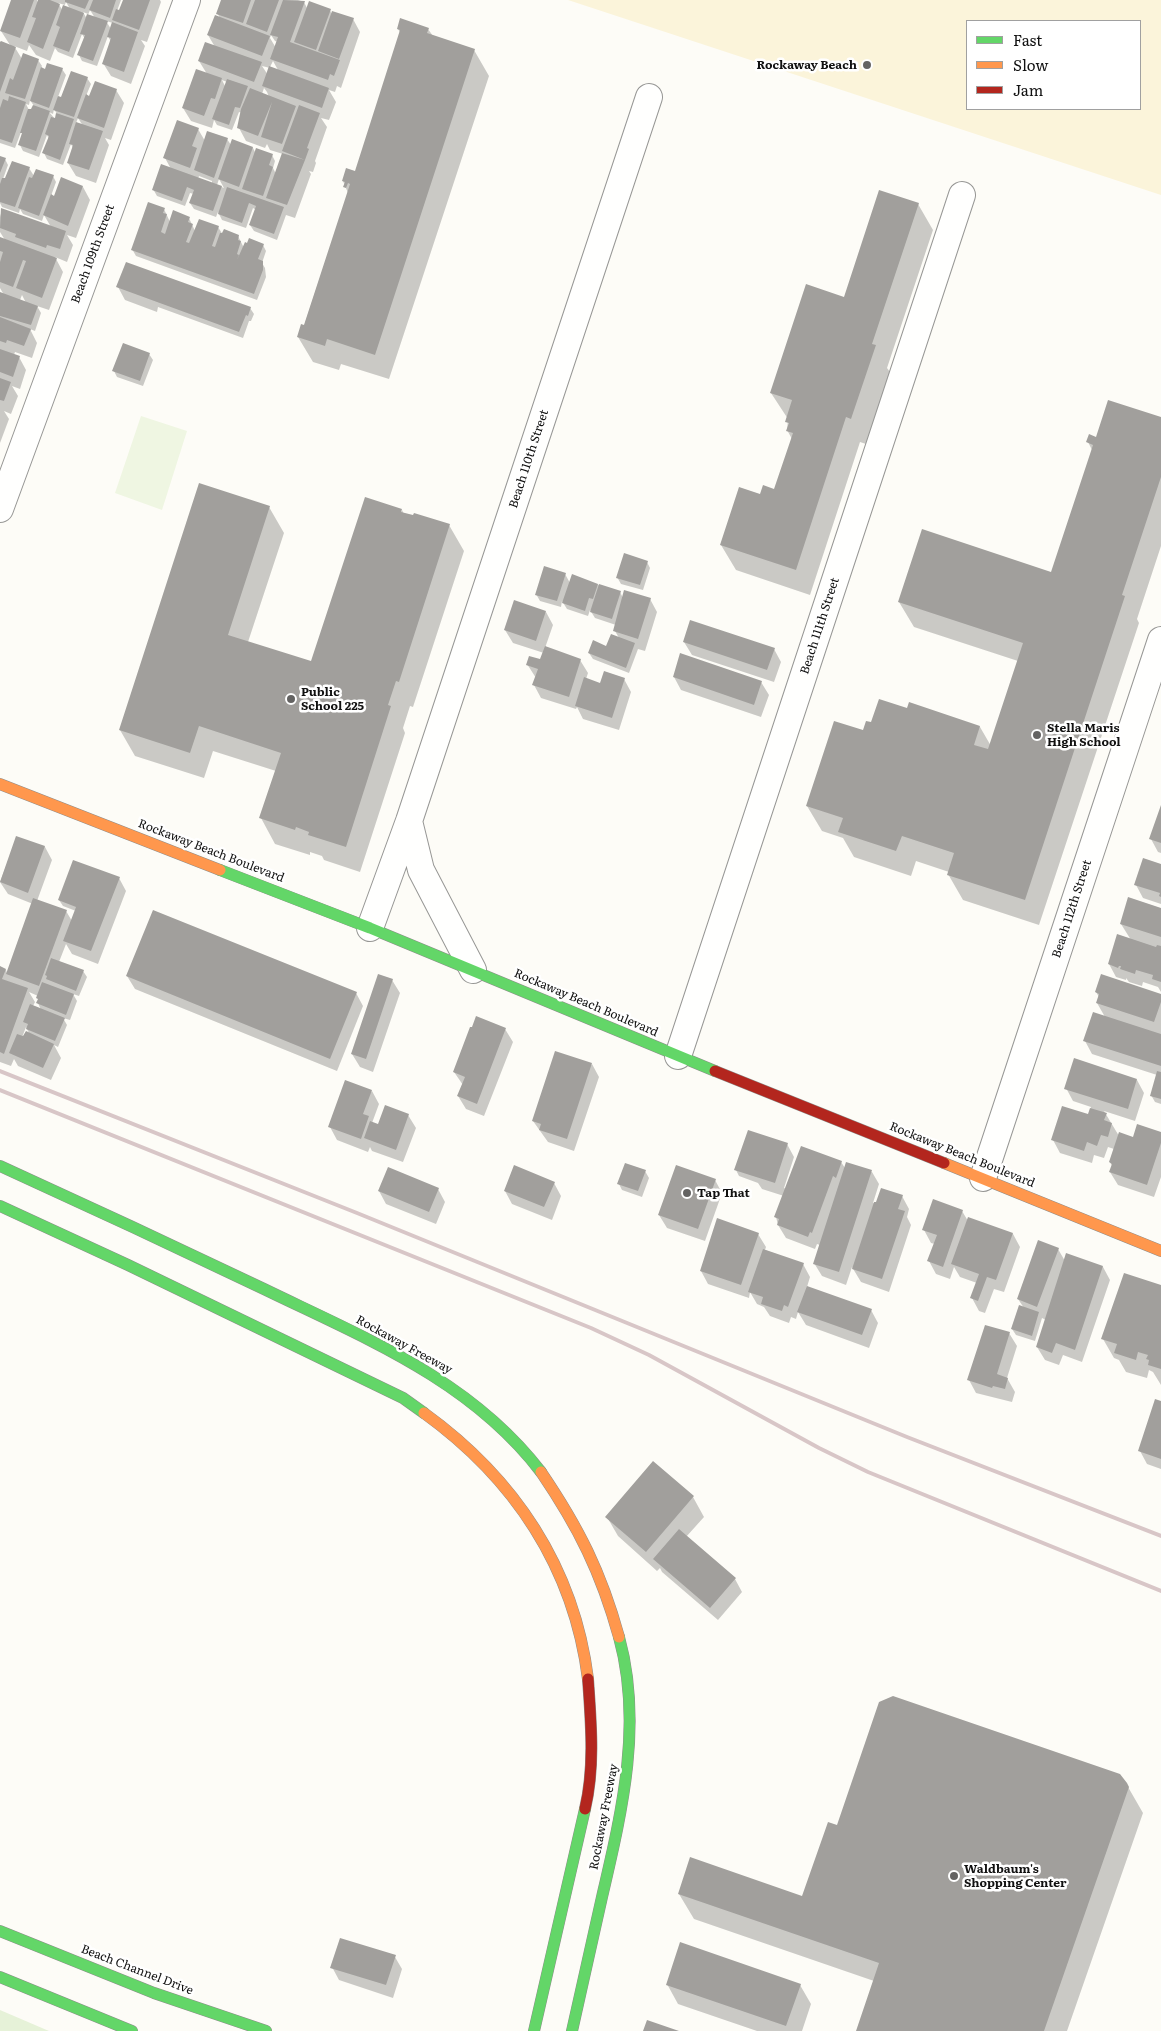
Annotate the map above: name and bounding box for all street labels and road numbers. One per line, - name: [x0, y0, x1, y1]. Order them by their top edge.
- street label: Beach 109th Street: [68, 202, 118, 306]
- street label: Beach 110th Street: [506, 408, 552, 510]
- street label: Beach 111th Street: [798, 576, 842, 676]
- street label: Rockaway Beach Boulevard: [136, 816, 286, 886]
- street label: Beach 112th Street: [1049, 858, 1095, 960]
- street label: Rockaway Beach Boulevard: [512, 966, 660, 1040]
- street label: Rockaway Beach Boulevard: [887, 1119, 1037, 1191]
- street label: Rockaway Freeway: [353, 1313, 455, 1377]
- street label: Rockaway Freeway: [587, 1763, 621, 1871]
- street label: Beach Channel Drive: [79, 1942, 195, 1998]

